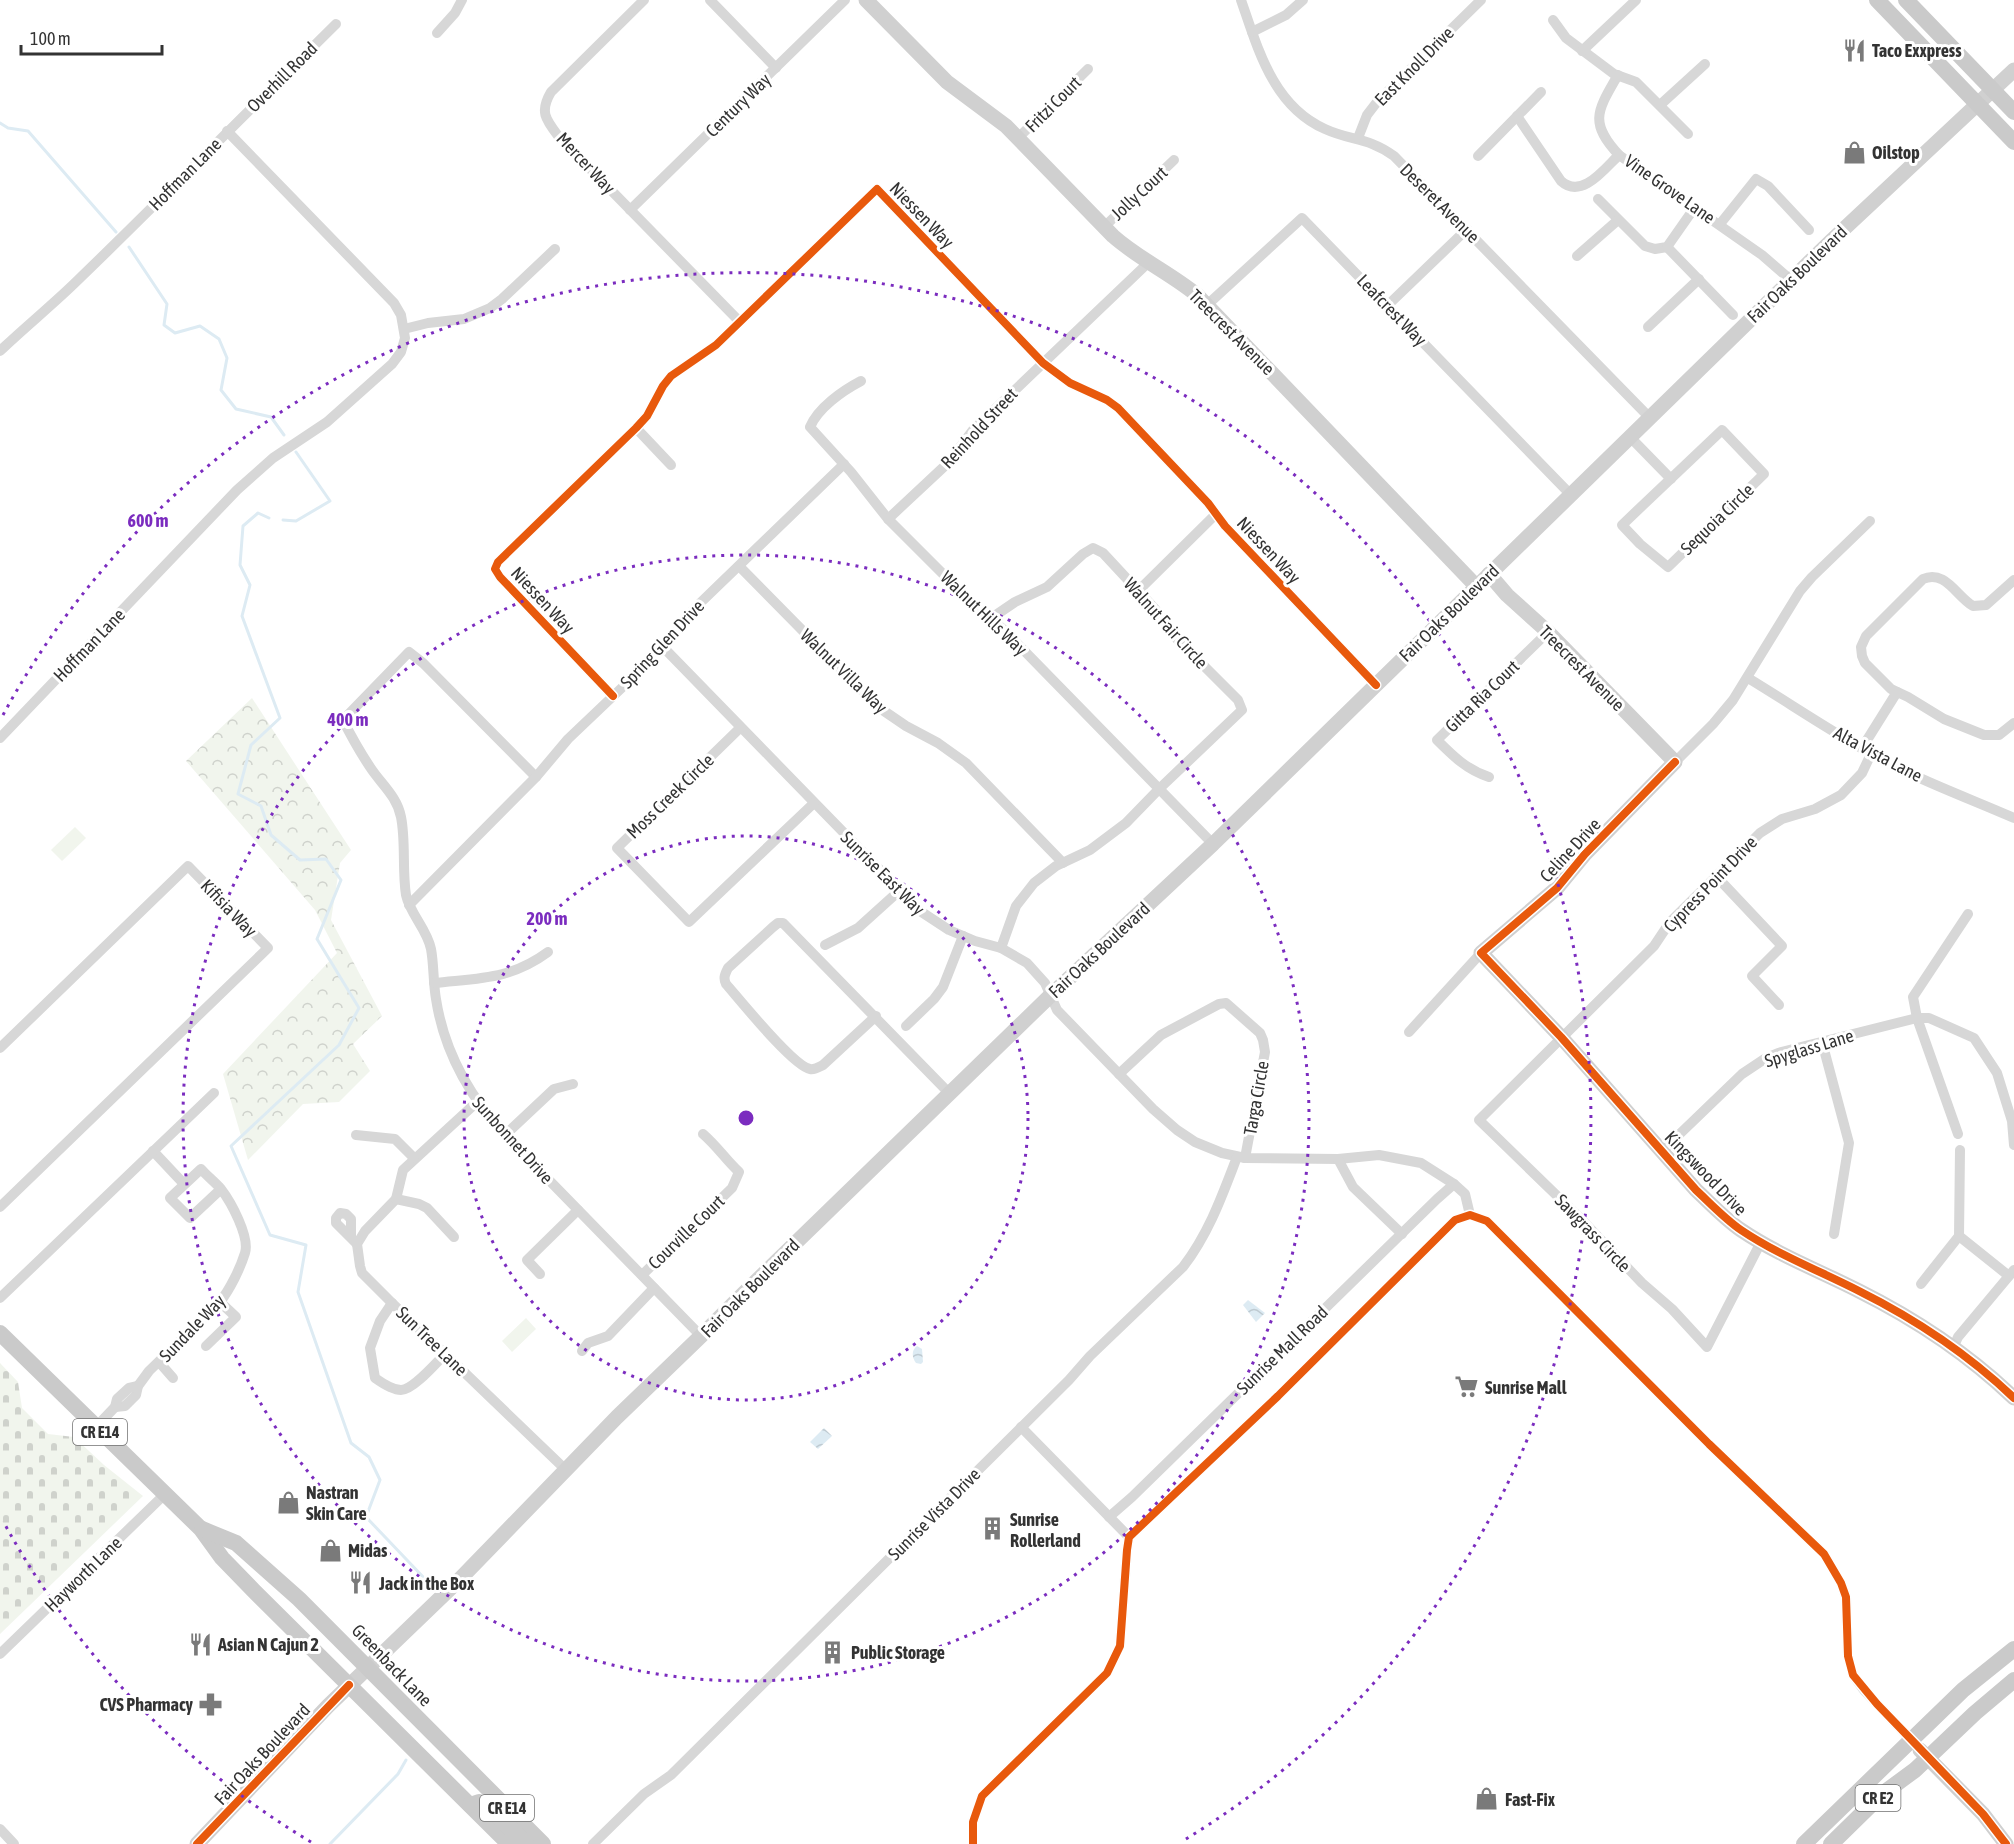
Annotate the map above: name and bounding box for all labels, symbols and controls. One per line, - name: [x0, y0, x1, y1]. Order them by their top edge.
- scale bar: [21, 18, 162, 56]
- street label: East Knoll Drive: [1370, 22, 1458, 110]
- text: 100 m: [30, 28, 71, 49]
- restaurant icon: Taco Exxpress: [1841, 37, 1867, 63]
- street label: Overhill Road: [243, 38, 321, 116]
- place label: Taco Exxpress: [1872, 40, 1962, 61]
- street label: Century Way: [701, 69, 775, 141]
- street label: Fritzi Court: [1021, 72, 1085, 136]
- street label: Mercer Way: [552, 128, 620, 198]
- street label: Hoffman Lane: [145, 134, 225, 214]
- shop icon: Oilstop: [1841, 139, 1867, 165]
- place label: Oilstop: [1872, 142, 1920, 163]
- street label: Vine Grove Lane: [1621, 150, 1719, 228]
- street label: Deseret Avenue: [1396, 159, 1484, 247]
- street label: Jolly Court: [1107, 162, 1171, 224]
- street label: Niessen Way: [886, 178, 958, 252]
- street label: Fair Oaks Boulevard: [1743, 221, 1851, 327]
- street label: Leafcrest Way: [1353, 270, 1431, 350]
- street label: Treecrest Avenue: [1185, 285, 1279, 379]
- street label: Reinhold Street: [936, 383, 1022, 473]
- street label: Sequoia Circle: [1676, 479, 1758, 559]
- text: 600 m: [128, 510, 168, 531]
- street label: Niessen Way: [1233, 512, 1305, 588]
- street label: Fair Oaks Boulevard: [1395, 560, 1503, 666]
- street label: Niessen Way: [507, 562, 579, 638]
- street label: Walnut Hills Way: [936, 567, 1032, 659]
- street label: Walnut Fair Circle: [1120, 573, 1212, 673]
- street label: Spring Glen Drive: [616, 596, 708, 692]
- street label: Hoffman Lane: [49, 604, 129, 686]
- street label: Treecrest Avenue: [1535, 621, 1629, 715]
- street label: Walnut Villa Way: [796, 624, 892, 718]
- street label: Gitta Ria Court: [1441, 656, 1523, 736]
- text: 400 m: [327, 709, 368, 730]
- street label: Alta Vista Lane: [1830, 722, 1926, 786]
- street label: Moss Creek Circle: [622, 749, 718, 843]
- street label: Celine Drive: [1535, 814, 1605, 886]
- street label: Sunrise East Way: [837, 827, 929, 919]
- street label: Cypress Point Drive: [1659, 832, 1761, 936]
- street label: Kifisia Way: [197, 875, 261, 941]
- street label: Fair Oaks Boulevard: [1044, 898, 1154, 1002]
- text: 200 m: [527, 908, 567, 929]
- street label: Spyglass Lane: [1762, 1025, 1856, 1071]
- street label: Targa Circle: [1239, 1059, 1273, 1137]
- street label: Sunbonnet Drive: [468, 1092, 558, 1188]
- centre of rings: [736, 1108, 756, 1128]
- street label: Kingswood Drive: [1661, 1126, 1751, 1220]
- street label: Sawgrass Circle: [1551, 1190, 1635, 1276]
- street label: Courville Court: [644, 1191, 728, 1273]
- street label: Fair Oaks Boulevard: [696, 1234, 804, 1342]
- street label: Sundale Way: [155, 1290, 229, 1366]
- street label: Sunrise Mall Road: [1232, 1301, 1332, 1399]
- street label: Sun Tree Lane: [392, 1302, 472, 1380]
- supermarket icon: Sunrise Mall: [1454, 1374, 1480, 1400]
- place label: Sunrise Mall: [1485, 1377, 1567, 1398]
- road number: CR E14: [73, 1419, 127, 1445]
- street label: Sunrise Vista Drive: [884, 1464, 984, 1564]
- place label: Nastran Skin Care: [306, 1482, 367, 1524]
- shop icon: Nastran Skin Care: [275, 1489, 301, 1515]
- place label: Sunrise Rollerland: [1010, 1509, 1081, 1551]
- building icon: Sunrise Rollerland: [979, 1516, 1005, 1542]
- street label: Hayworth Lane: [40, 1532, 126, 1616]
- shop icon: Midas: [317, 1537, 343, 1563]
- place label: Midas: [348, 1540, 388, 1561]
- restaurant icon: Jack in the Box: [348, 1570, 374, 1596]
- place label: Jack in the Box: [378, 1573, 475, 1594]
- street label: Greenback Lane: [348, 1620, 436, 1710]
- restaurant icon: Asian N Cajun 2: [187, 1631, 213, 1657]
- place label: Asian N Cajun 2: [217, 1634, 319, 1655]
- building icon: Public Storage: [820, 1639, 846, 1665]
- place label: Public Storage: [851, 1642, 945, 1663]
- pharmacy icon: CVS Pharmacy: [198, 1691, 224, 1717]
- place label: CVS Pharmacy: [99, 1694, 194, 1715]
- street label: Fair Oaks Boulevard: [210, 1699, 314, 1809]
- road number: CR E2: [1856, 1785, 1900, 1811]
- shop icon: Fast-Fix: [1474, 1786, 1500, 1812]
- place label: Fast-Fix: [1505, 1789, 1556, 1810]
- road number: CR E14: [480, 1795, 534, 1821]

